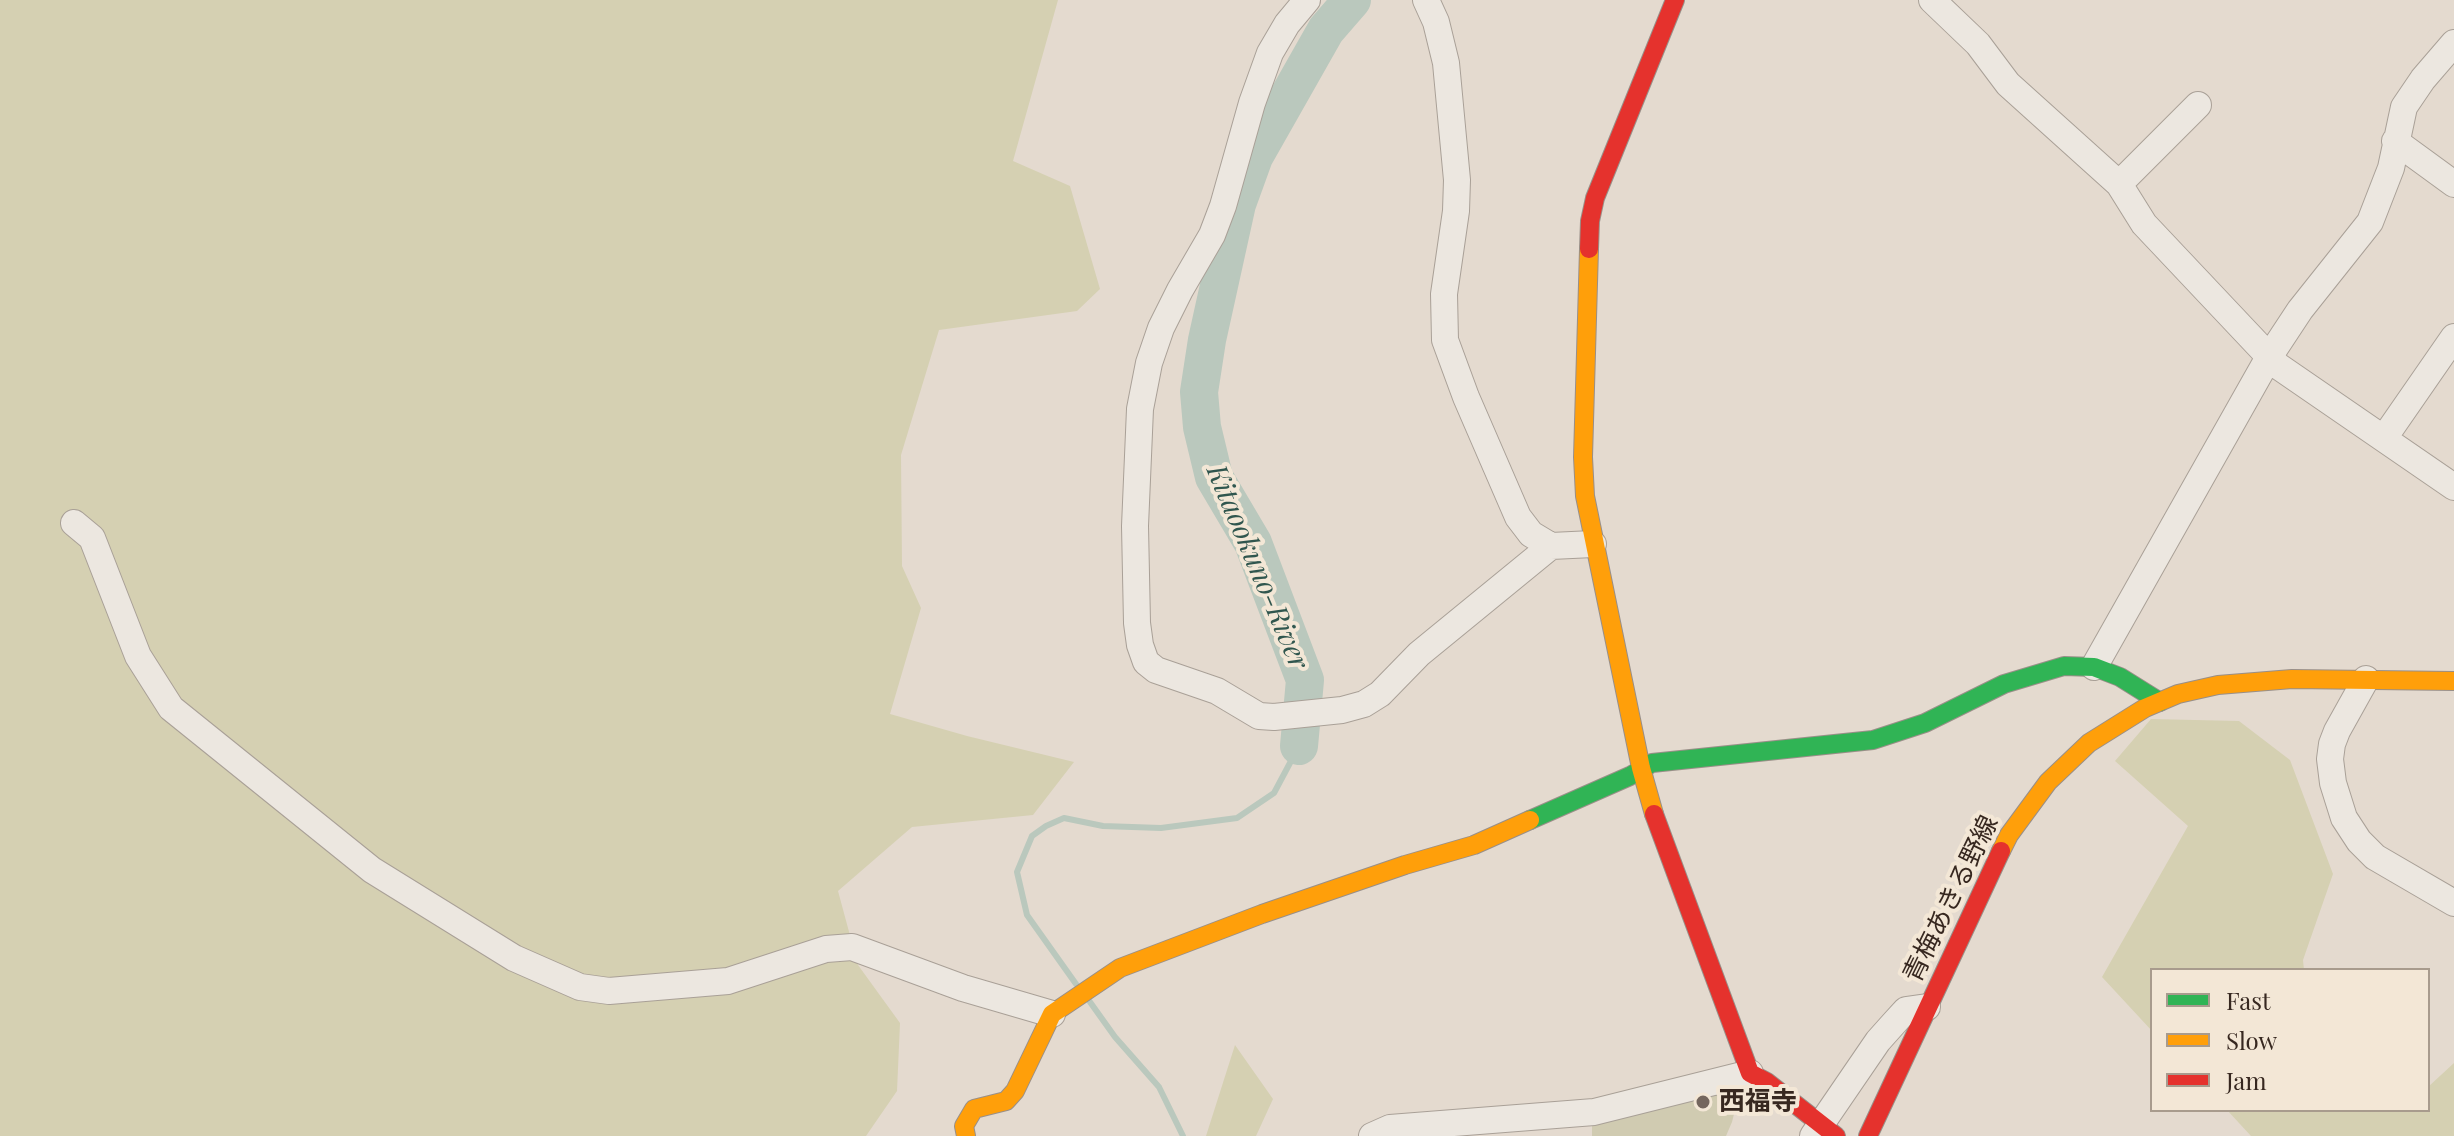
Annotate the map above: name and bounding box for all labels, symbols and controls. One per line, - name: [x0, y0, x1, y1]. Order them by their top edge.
- water label: Kitaookuno-River: [1199, 460, 1315, 674]
- street label: 青梅あきる野線: [1897, 810, 2005, 988]
- legend: [2150, 968, 2430, 1112]
- text: Fast: [2226, 984, 2271, 1016]
- text: Slow: [2226, 1024, 2277, 1056]
- text: Jam: [2226, 1064, 2267, 1096]
- place label: 西福寺: [1719, 1086, 1797, 1118]
- marker: 西福寺: [1694, 1093, 1712, 1111]

